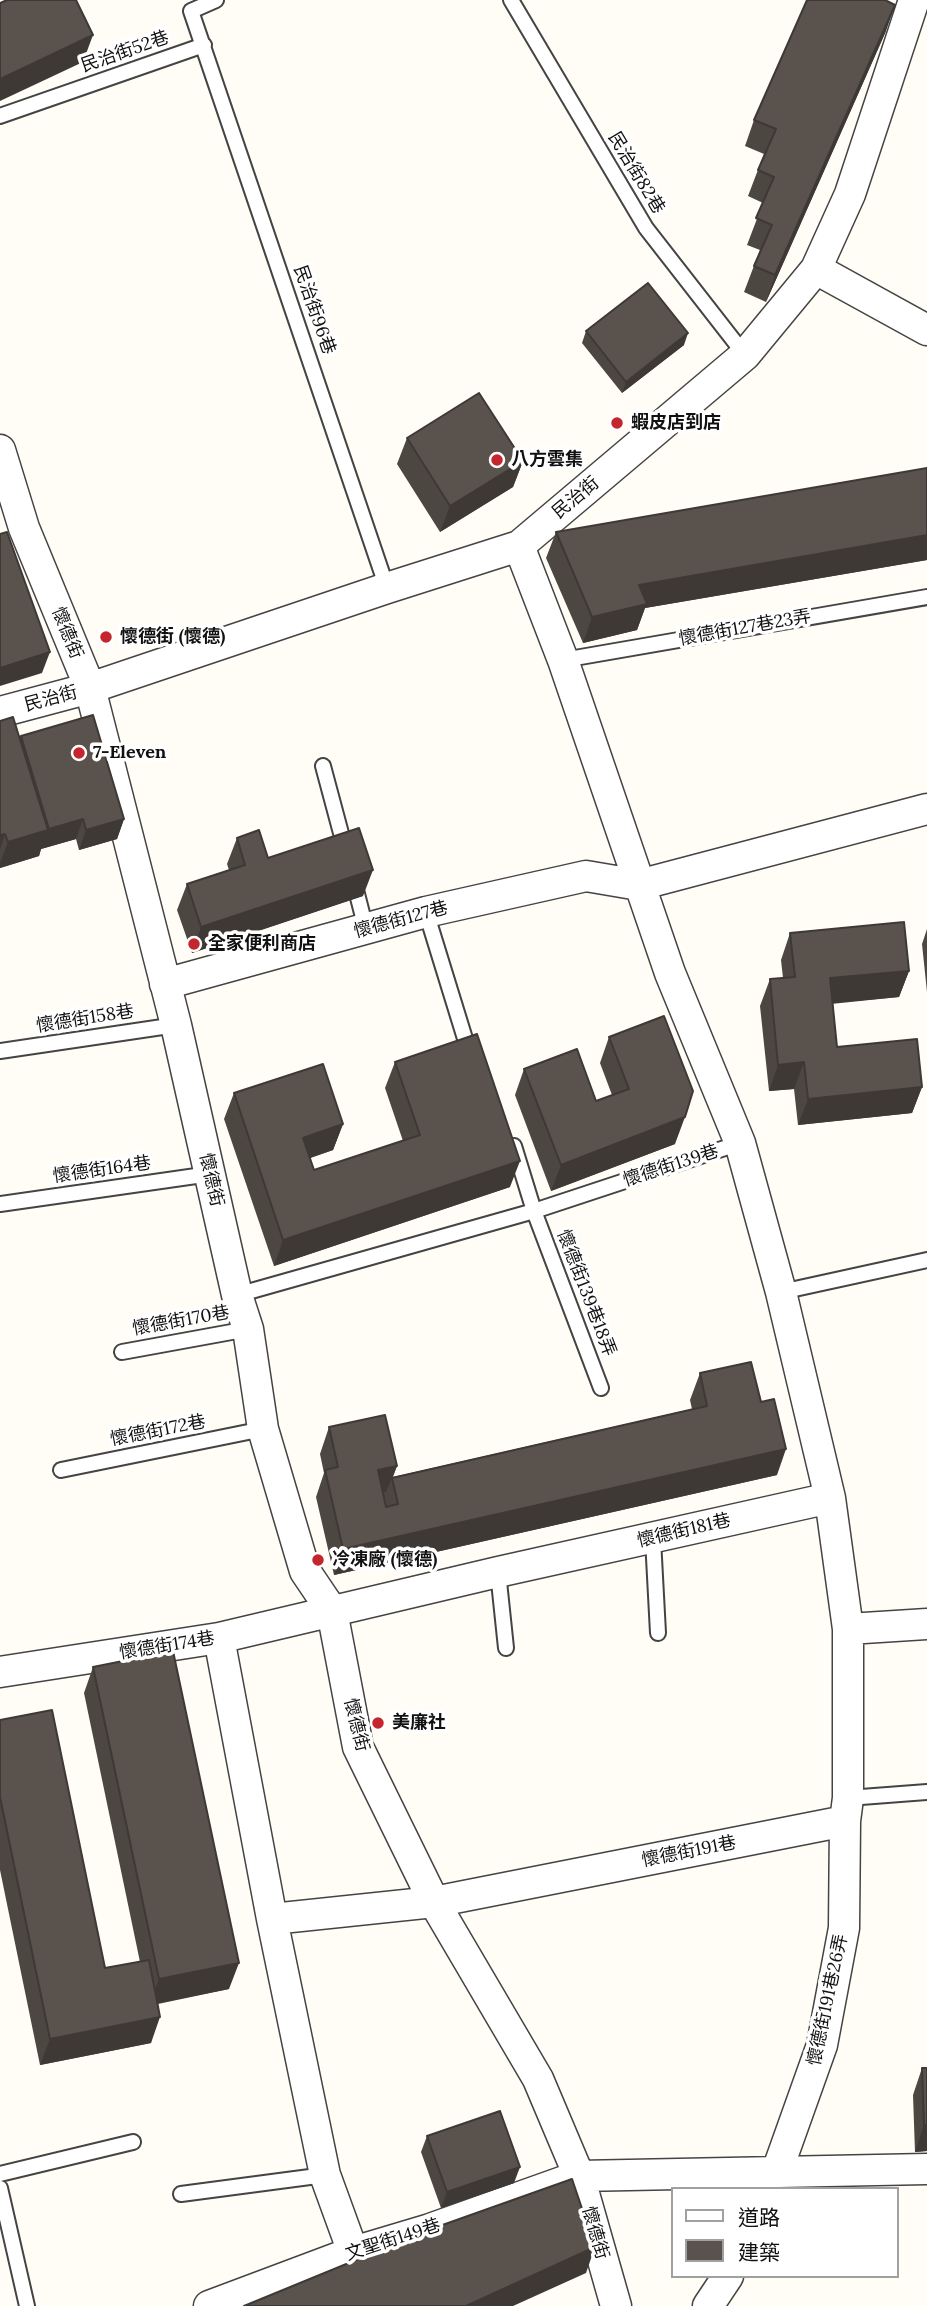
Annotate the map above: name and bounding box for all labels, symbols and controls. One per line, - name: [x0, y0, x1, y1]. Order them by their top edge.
- street label: 民治街52巷: [78, 27, 172, 77]
- street label: 民治街82巷: [603, 128, 669, 218]
- street label: 民治街96巷: [289, 263, 339, 357]
- place label: 蝦皮店到店: [631, 412, 721, 434]
- marker: 蝦皮店到店: [609, 415, 625, 431]
- place label: 八方雲集: [511, 449, 583, 471]
- marker: 八方雲集: [489, 452, 505, 468]
- street label: 民治街: [548, 472, 604, 524]
- street label: 懷德街: [47, 604, 87, 662]
- street label: 懷德街127巷23弄: [677, 606, 813, 650]
- place label: 懷德街 (懷德): [120, 626, 225, 648]
- marker: 懷德街 (懷德): [98, 629, 114, 645]
- street label: 民治街: [22, 682, 80, 716]
- place label: 7-Eleven: [93, 742, 166, 764]
- marker: 7-Eleven: [71, 745, 87, 761]
- street label: 懷德街127巷: [352, 897, 450, 943]
- place label: 全家便利商店: [208, 933, 316, 955]
- marker: 全家便利商店: [186, 936, 202, 952]
- street label: 懷德街158巷: [35, 1001, 135, 1037]
- street label: 懷德街139巷: [621, 1140, 721, 1192]
- street label: 懷德街: [194, 1151, 228, 1209]
- street label: 懷德街164巷: [52, 1152, 152, 1188]
- street label: 懷德街139巷18弄: [552, 1227, 620, 1359]
- street label: 懷德街170巷: [131, 1302, 231, 1340]
- street label: 懷德街172巷: [109, 1411, 207, 1451]
- street label: 懷德街181巷: [635, 1510, 733, 1552]
- place label: 冷凍廠 (懷德): [332, 1549, 437, 1571]
- marker: 冷凍廠 (懷德): [310, 1552, 326, 1568]
- street label: 懷德街174巷: [118, 1628, 216, 1664]
- street label: 懷德街: [339, 1696, 373, 1754]
- place label: 美廉社: [392, 1712, 446, 1734]
- marker: 美廉社: [370, 1715, 386, 1731]
- street label: 懷德街191巷: [640, 1832, 738, 1872]
- street label: 懷德街191巷26弄: [804, 1932, 852, 2068]
- legend: [671, 2187, 899, 2278]
- street label: 懷德街: [577, 2204, 613, 2262]
- text: 道路: [738, 2204, 780, 2231]
- street label: 文聖街149巷: [343, 2214, 443, 2266]
- text: 建築: [738, 2239, 780, 2266]

